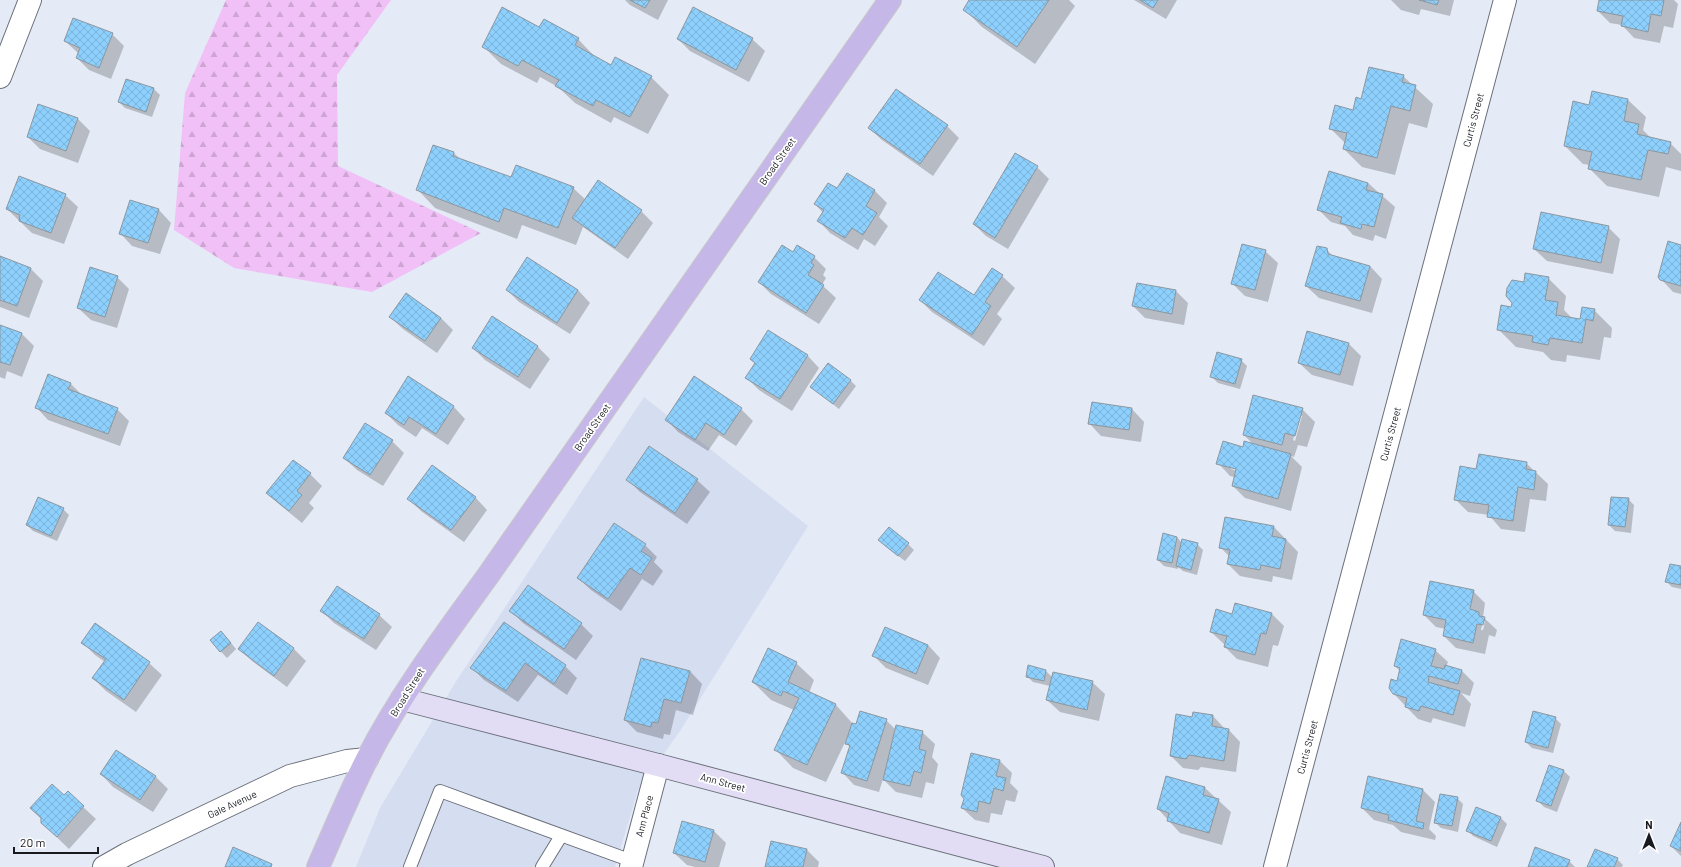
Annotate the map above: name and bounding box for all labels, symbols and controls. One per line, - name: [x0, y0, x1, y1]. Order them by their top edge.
- street label: Curtis Street: [1460, 91, 1486, 148]
- street label: Broad Street: [756, 135, 798, 187]
- street label: Broad Street: [571, 401, 613, 453]
- street label: Curtis Street: [1377, 405, 1403, 462]
- street label: Broad Street: [387, 665, 427, 719]
- street label: Curtis Street: [1294, 718, 1320, 775]
- street label: Ann Street: [699, 770, 747, 794]
- street label: Gale Avenue: [206, 787, 258, 821]
- street label: Ann Place: [633, 794, 655, 838]
- north arrow: [1629, 815, 1669, 855]
- text: N: [1645, 818, 1653, 831]
- scale bar: [14, 829, 98, 855]
- text: 20 m: [20, 835, 46, 849]

